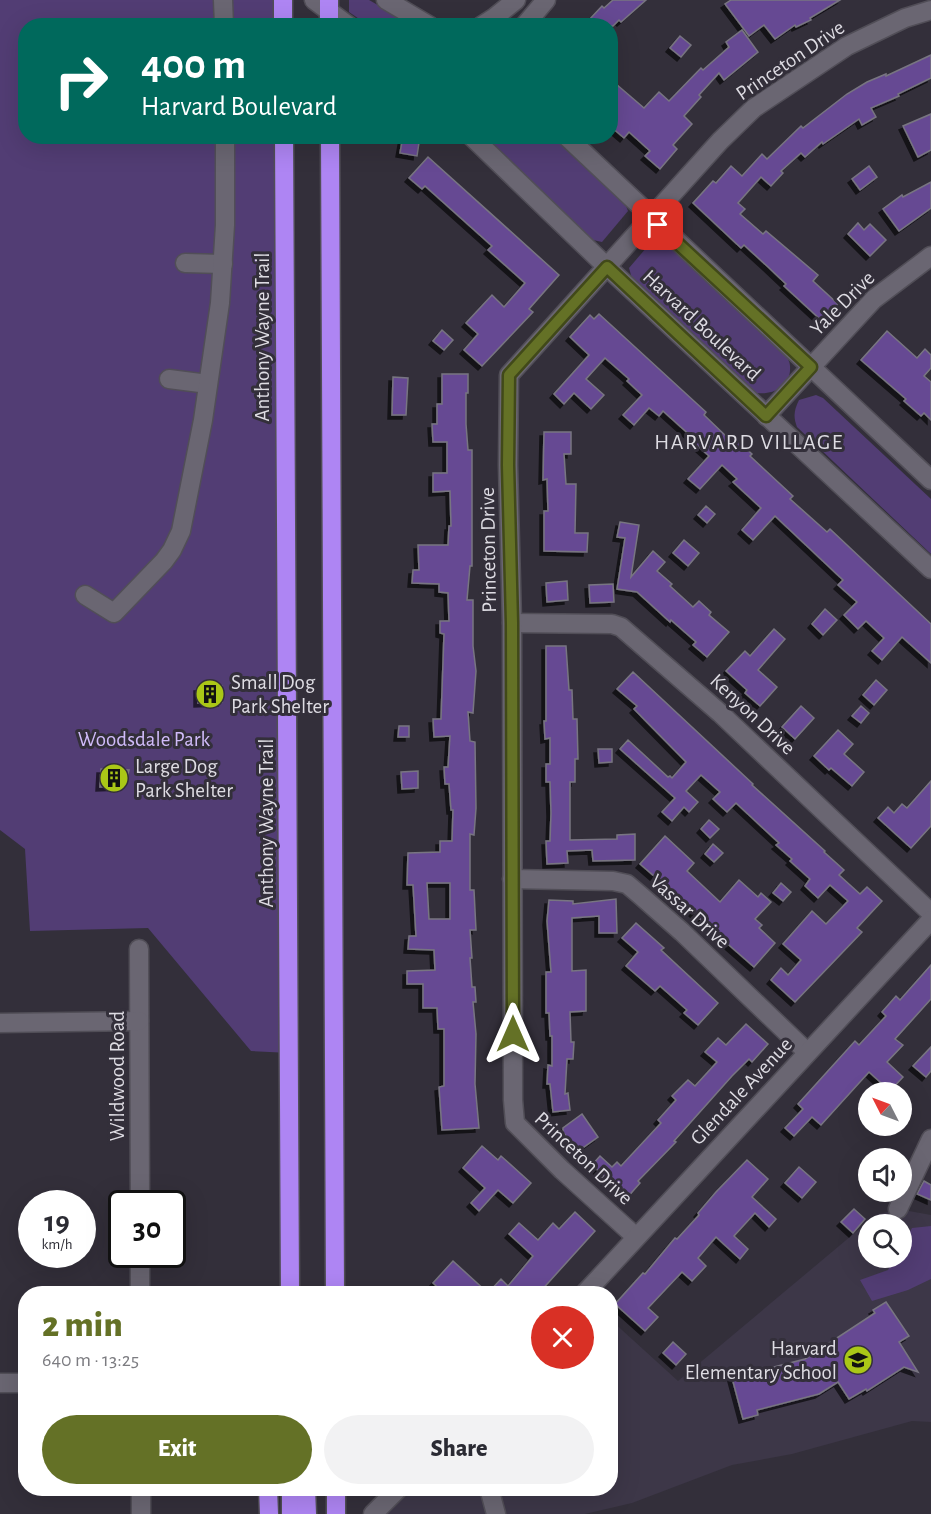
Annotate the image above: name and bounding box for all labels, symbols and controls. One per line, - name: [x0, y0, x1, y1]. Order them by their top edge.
- street label: Princeton Drive: [732, 17, 848, 104]
- icon: right: [42, 42, 120, 120]
- text: 400 m: [141, 44, 246, 86]
- text: Harvard Boulevard: [141, 93, 337, 120]
- pin: [632, 199, 683, 250]
- icon: arrive: [641, 208, 674, 241]
- street label: Anthony Wayne Trail: [252, 253, 273, 421]
- street label: Harvard Boulevard: [639, 266, 765, 385]
- street label: Yale Drive: [806, 267, 879, 340]
- district label: HARVARD VILLAGE: [654, 431, 844, 453]
- street label: Princeton Drive: [477, 487, 500, 613]
- street label: Kenyon Drive: [706, 670, 799, 759]
- place label: Small Dog Park Shelter: [231, 672, 329, 717]
- building icon: Small Dog Park Shelter: [194, 678, 226, 710]
- park label: Woodsdale Park: [78, 729, 211, 750]
- street label: Anthony Wayne Trail: [256, 739, 277, 907]
- place label: Large Dog Park Shelter: [135, 756, 233, 801]
- building icon: Large Dog Park Shelter: [98, 762, 130, 794]
- street label: Vassar Drive: [646, 870, 734, 952]
- position arrow: [481, 1002, 545, 1066]
- street label: Wildwood Road: [107, 1011, 128, 1141]
- street label: Glendale Avenue: [687, 1034, 796, 1149]
- north arrow: [858, 1082, 912, 1136]
- map controls: [858, 1082, 912, 1268]
- street label: Princeton Drive: [531, 1108, 637, 1209]
- button: sound: [858, 1148, 912, 1202]
- speed limit sign: 30: [108, 1190, 186, 1268]
- text: 19: [44, 1207, 70, 1237]
- button: search: [858, 1214, 912, 1268]
- text: km/h: [42, 1237, 72, 1252]
- button: close: [531, 1306, 594, 1369]
- text: 2 min: [42, 1307, 123, 1343]
- place label: Harvard Elementary School: [685, 1338, 837, 1383]
- school or university icon: Harvard Elementary School: [842, 1344, 874, 1376]
- text: 640 m · 13:25: [42, 1350, 139, 1370]
- button: Exit: [42, 1415, 312, 1484]
- button: Share: [324, 1415, 594, 1484]

